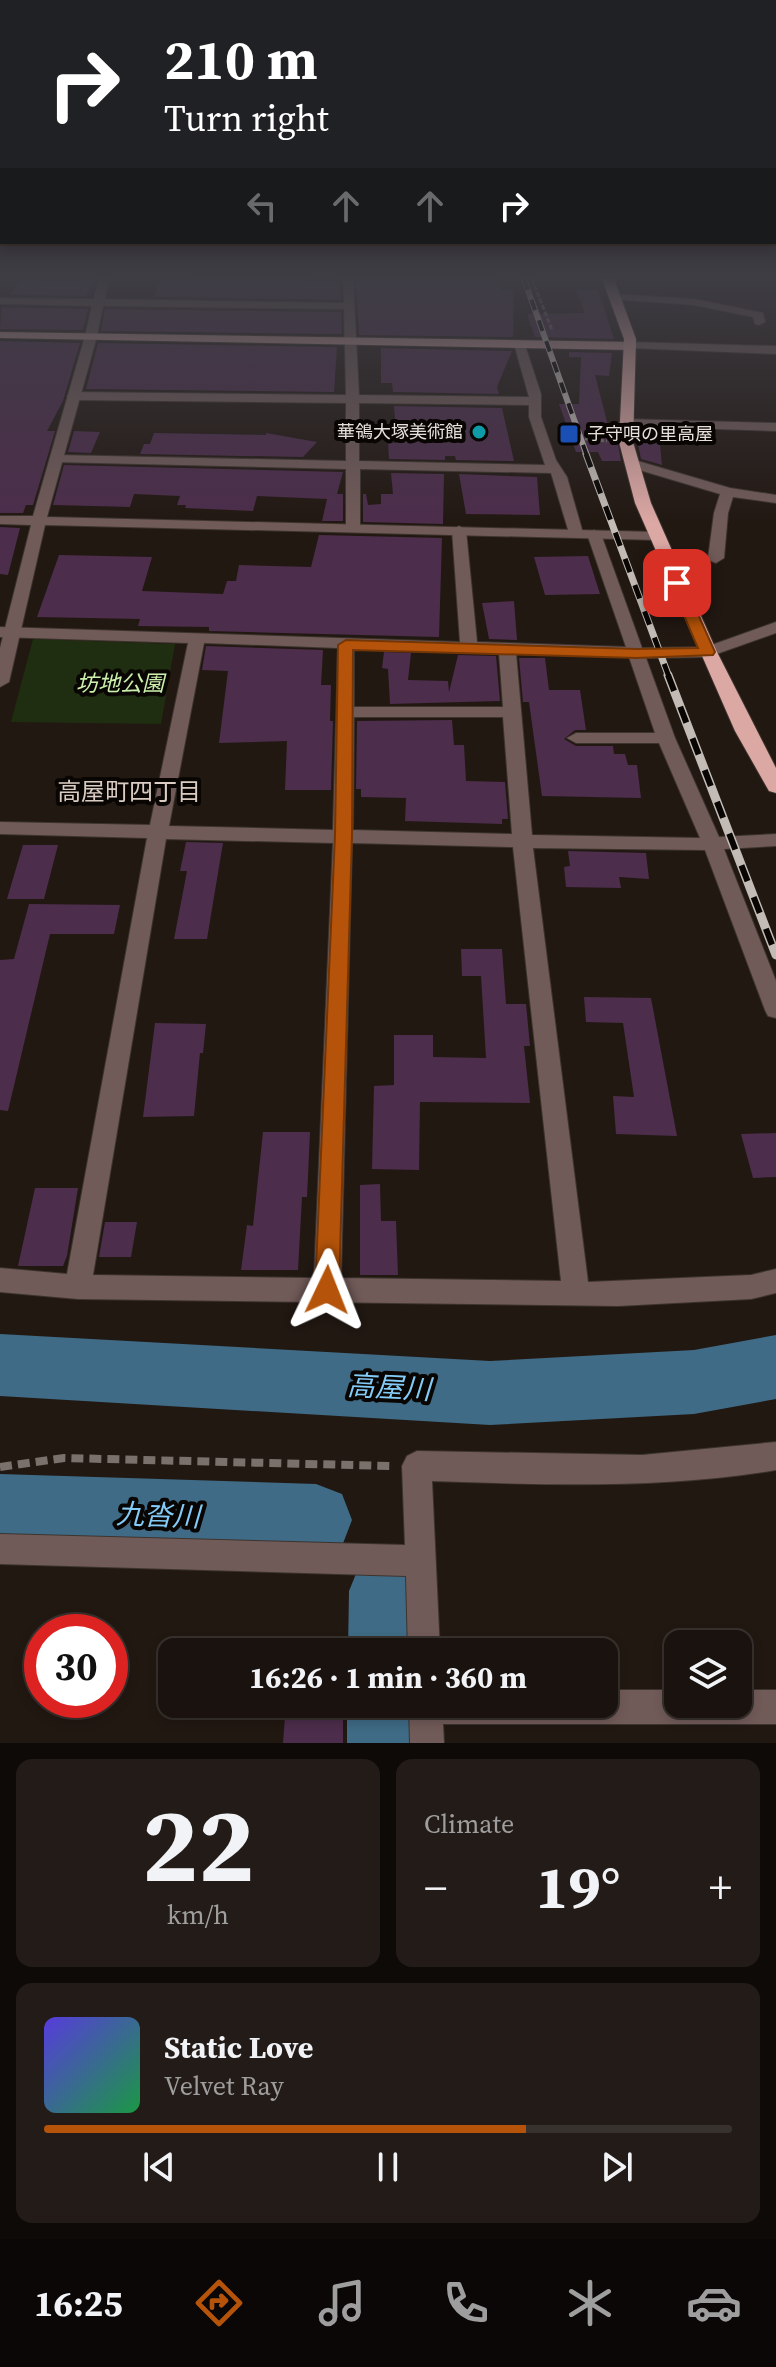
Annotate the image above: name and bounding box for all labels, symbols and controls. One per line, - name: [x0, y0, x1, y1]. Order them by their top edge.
- text: 210 m: [164, 21, 318, 98]
- icon: right: [32, 32, 136, 136]
- text: Turn right: [164, 94, 329, 143]
- icon: left: [240, 184, 284, 228]
- icon: ahead: [324, 184, 368, 228]
- icon: ahead: [408, 184, 452, 228]
- icon: right: [492, 184, 536, 228]
- place label: 華鴒大塚美術館: [337, 419, 463, 444]
- place label: 子守唄の里高屋: [587, 421, 713, 446]
- marker: 華鴒大塚美術館: [470, 423, 488, 441]
- marker: 子守唄の里高屋: [558, 423, 580, 445]
- pin: [643, 549, 711, 617]
- icon: arrive: [655, 561, 699, 605]
- park label: 坊地公園: [76, 668, 167, 698]
- district label: 高屋町四丁目: [57, 775, 201, 808]
- position arrow: [285, 1248, 369, 1332]
- water label: 高屋川: [346, 1366, 435, 1408]
- water label: 九沓川: [115, 1495, 204, 1536]
- speed limit sign: 30: [24, 1614, 128, 1718]
- map controls: [664, 1630, 752, 1718]
- button: layers: [664, 1630, 752, 1718]
- text: 16:26 · 1 min · 360 m: [249, 1657, 527, 1698]
- text: 22: [142, 1773, 254, 1916]
- text: Climate: [424, 1806, 514, 1842]
- text: 19°: [536, 1846, 620, 1928]
- text: −: [424, 1857, 447, 1918]
- text: +: [709, 1857, 732, 1918]
- text: km/h: [167, 1897, 229, 1933]
- text: Static Love: [164, 2027, 313, 2068]
- text: Velvet Ray: [164, 2068, 284, 2104]
- icon: previous: [137, 2145, 181, 2189]
- icon: pause: [366, 2145, 410, 2189]
- icon: next: [595, 2145, 639, 2189]
- icon: directions: [191, 2275, 247, 2331]
- icon: music: [314, 2275, 370, 2331]
- icon: phone: [438, 2275, 494, 2331]
- icon: climate: [562, 2275, 618, 2331]
- icon: car: [686, 2275, 742, 2331]
- text: 16:25: [34, 2279, 123, 2328]

